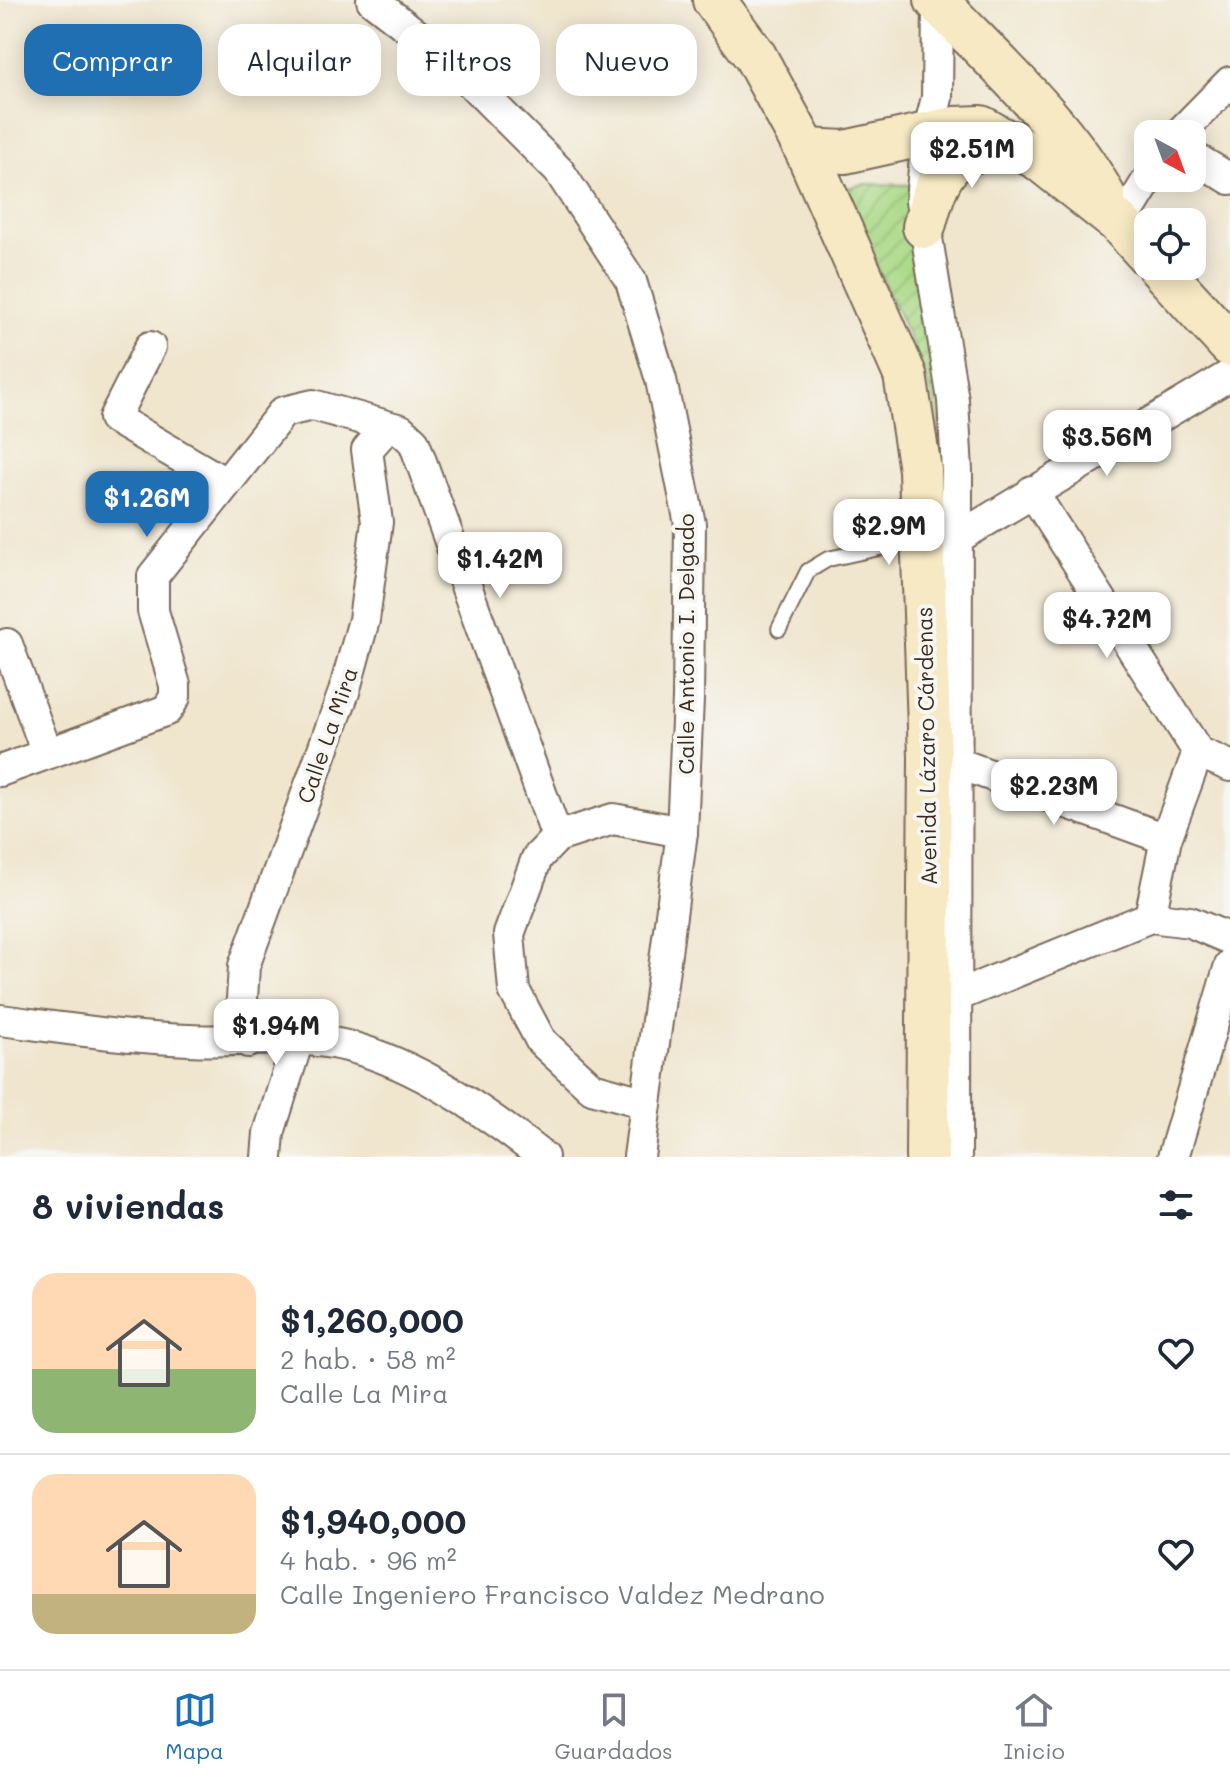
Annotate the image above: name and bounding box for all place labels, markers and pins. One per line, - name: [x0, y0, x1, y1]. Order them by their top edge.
- pin: $2.51M: [907, 122, 1037, 190]
- pin: $3.56M: [1042, 410, 1172, 478]
- pin: $1.26M: [82, 471, 212, 539]
- pin: $2.9M: [833, 499, 945, 567]
- pin: $1.42M: [435, 532, 565, 600]
- pin: $4.72M: [1042, 592, 1172, 660]
- pin: $2.23M: [989, 759, 1119, 827]
- pin: $1.94M: [211, 999, 341, 1067]

